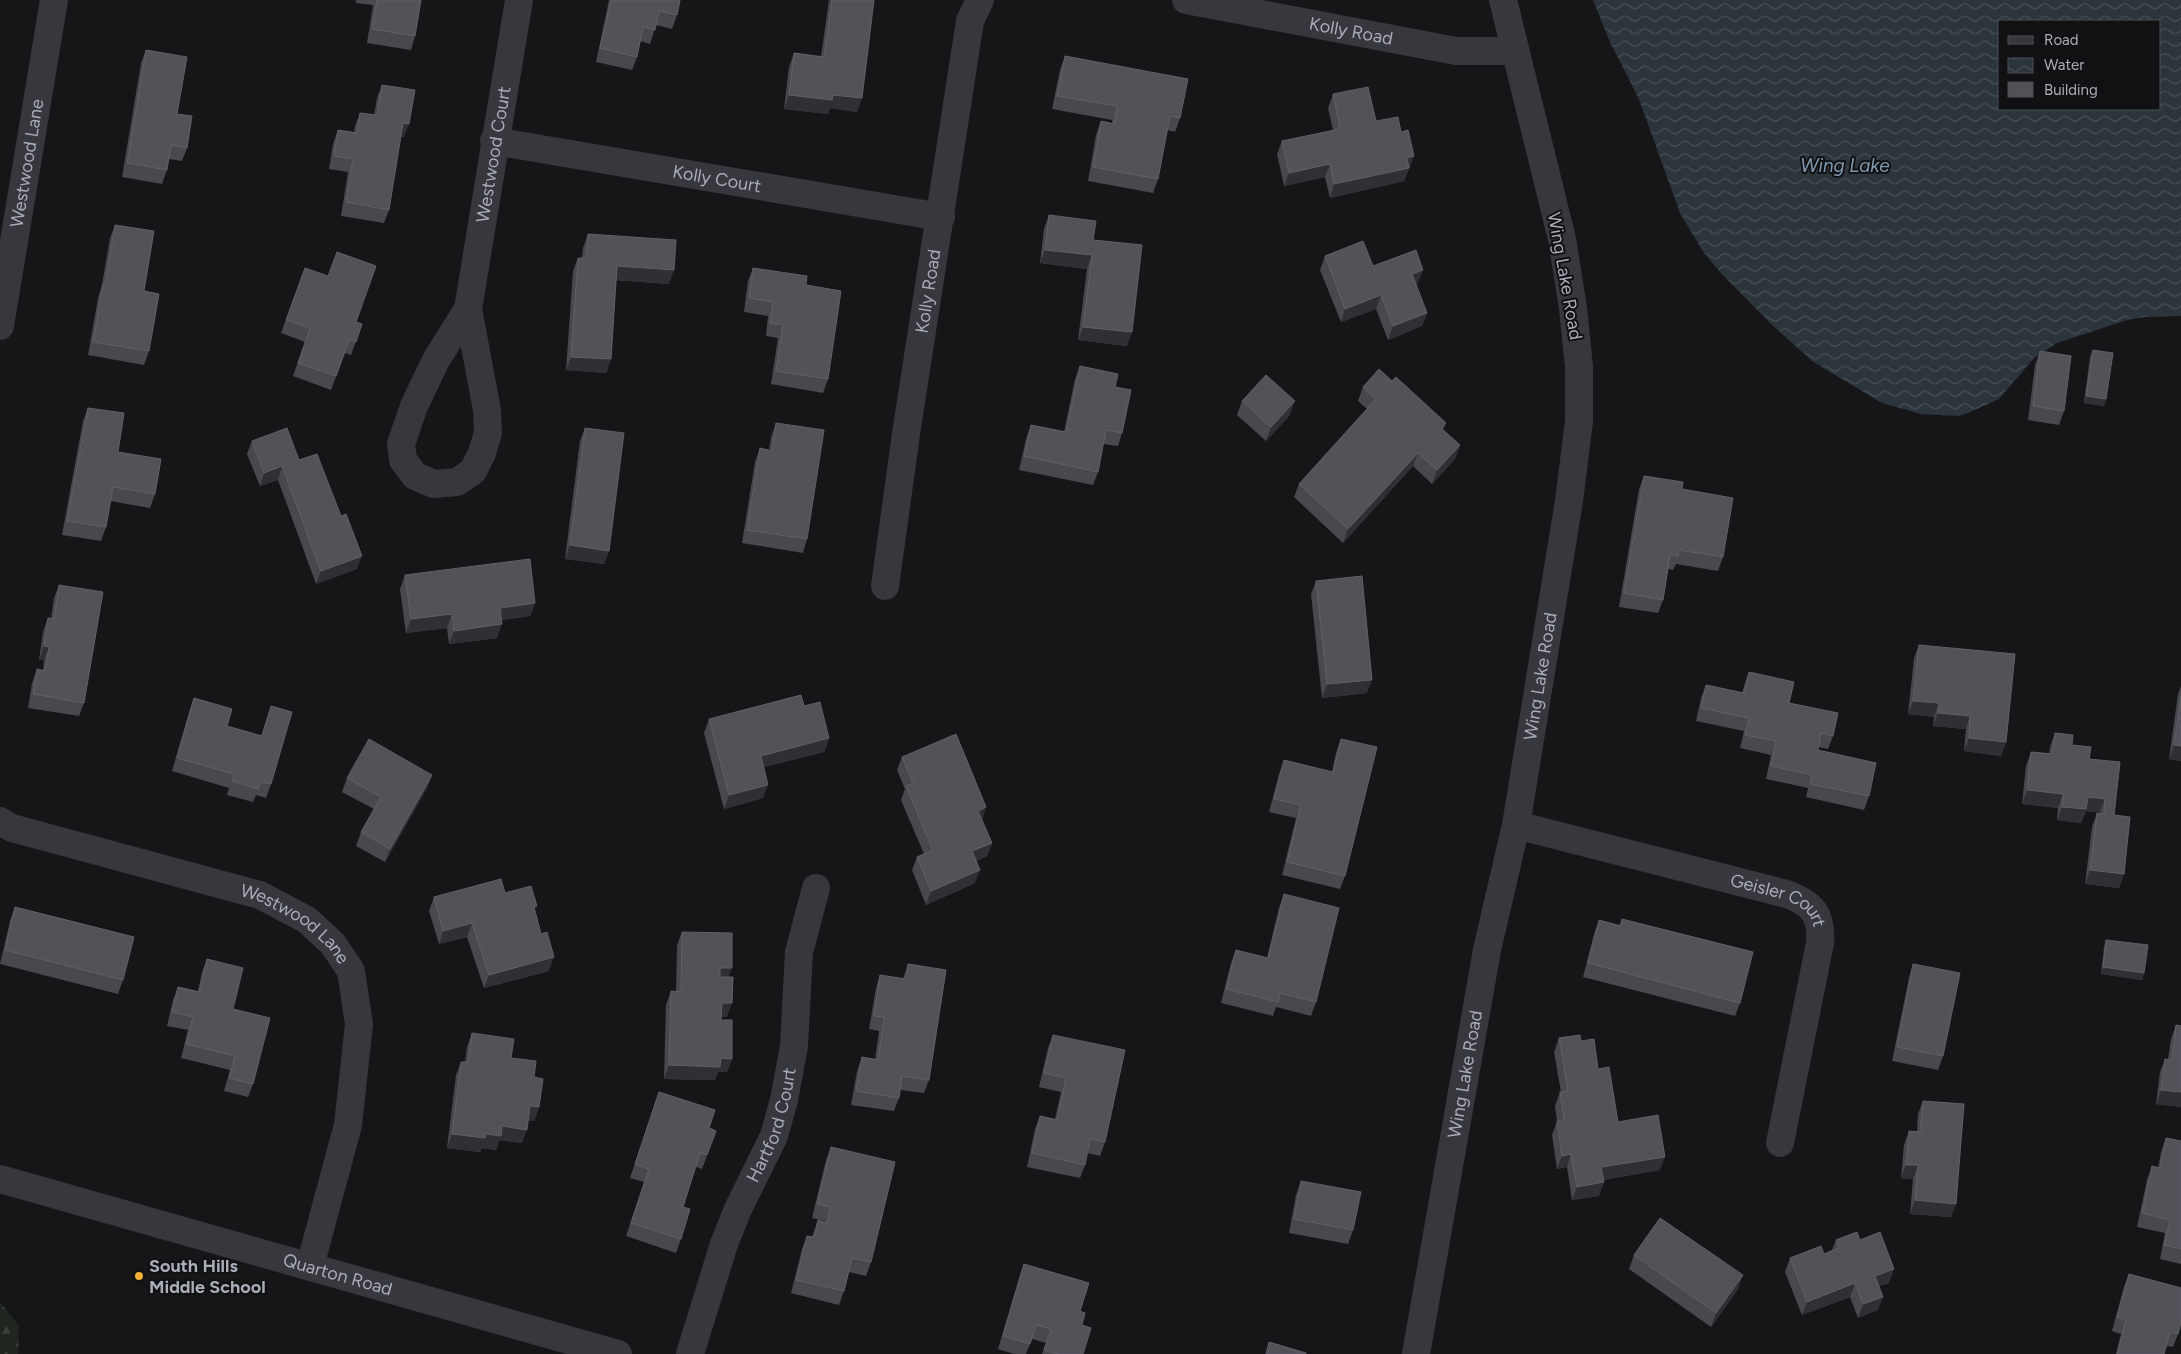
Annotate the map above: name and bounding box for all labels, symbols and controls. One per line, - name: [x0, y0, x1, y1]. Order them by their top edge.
- street label: Kolly Road: [1307, 13, 1395, 50]
- legend: [1998, 20, 2161, 110]
- text: Road: [2044, 31, 2079, 49]
- text: Water: [2044, 56, 2084, 74]
- text: Building: [2044, 81, 2098, 99]
- street label: Westwood Court: [471, 85, 516, 224]
- street label: Westwood Lane: [6, 97, 48, 229]
- water label: Wing Lake: [1800, 154, 1890, 177]
- street label: Kolly Court: [671, 161, 763, 197]
- street label: Wing Lake Road: [1543, 210, 1587, 342]
- street label: Kolly Road: [911, 248, 945, 335]
- street label: Wing Lake Road: [1519, 611, 1562, 742]
- street label: Geisler Court: [1728, 869, 1831, 929]
- street label: Westwood Lane: [238, 879, 354, 968]
- street label: Wing Lake Road: [1443, 1009, 1487, 1140]
- street label: Hartford Court: [742, 1066, 801, 1186]
- street label: Quarton Road: [281, 1249, 395, 1301]
- place label: South Hills Middle School: [149, 1255, 266, 1298]
- marker: South Hills Middle School: [133, 1270, 145, 1282]

